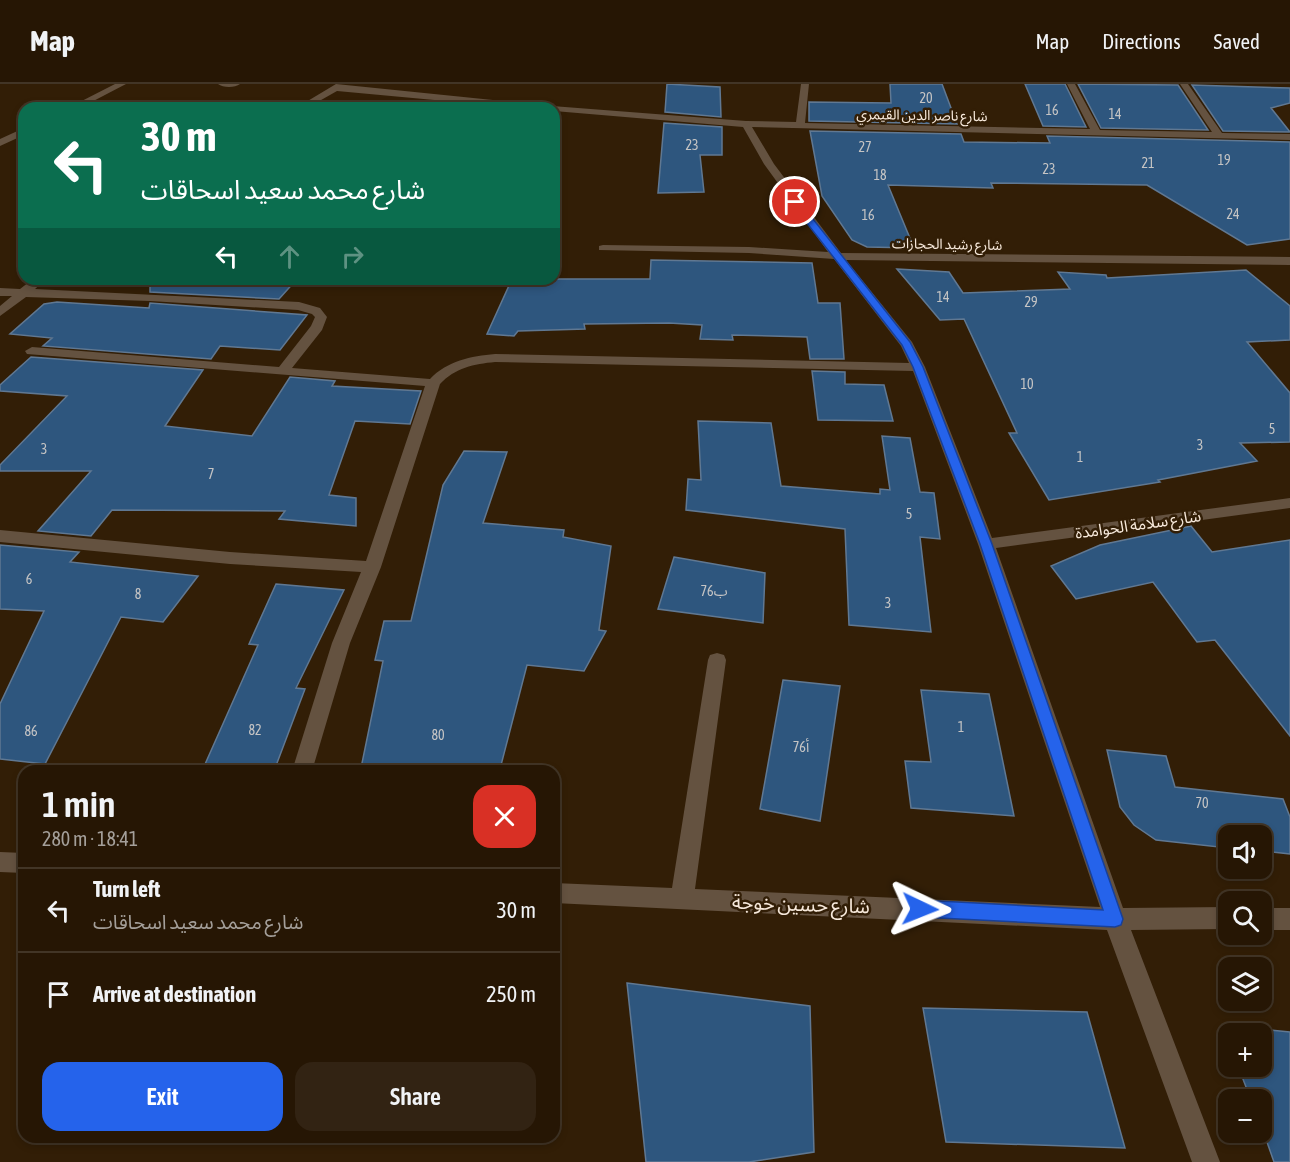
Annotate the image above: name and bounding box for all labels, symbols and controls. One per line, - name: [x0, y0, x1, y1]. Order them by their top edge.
- text: Map: [30, 25, 75, 57]
- text: Map: [1035, 29, 1069, 53]
- text: Directions: [1102, 29, 1181, 53]
- text: Saved: [1214, 29, 1260, 53]
- house number: 20: [919, 90, 933, 106]
- house number: 16: [1045, 102, 1059, 118]
- street label: شارع ناصر الدين القيمري: [856, 106, 988, 127]
- house number: 14: [1108, 106, 1122, 122]
- text: 30 m: [141, 112, 216, 160]
- icon: left: [42, 126, 120, 204]
- house number: 23: [685, 137, 699, 153]
- house number: 27: [858, 139, 872, 155]
- house number: 19: [1217, 152, 1231, 168]
- house number: 21: [1141, 155, 1155, 171]
- house number: 23: [1042, 161, 1056, 177]
- house number: 18: [873, 167, 887, 183]
- text: شارع محمد سعيد اسحاقات: [141, 174, 425, 205]
- pin: [769, 176, 820, 227]
- icon: arrive: [778, 185, 811, 218]
- house number: 24: [1226, 206, 1240, 222]
- house number: 16: [861, 207, 875, 223]
- street label: شارع رشيد الحجازات: [892, 235, 1002, 256]
- icon: left: [210, 240, 243, 273]
- icon: ahead: [273, 240, 306, 273]
- icon: right: [336, 240, 369, 273]
- house number: 14: [936, 289, 950, 305]
- house number: 29: [1024, 294, 1038, 310]
- house number: 10: [1020, 376, 1034, 392]
- house number: 5: [1269, 421, 1275, 437]
- house number: 3: [1197, 437, 1203, 453]
- house number: 3: [41, 441, 47, 457]
- house number: 1: [1077, 449, 1083, 465]
- house number: 7: [208, 466, 214, 482]
- house number: 5: [906, 506, 912, 522]
- street label: شارع سلامة الحوامدة: [1074, 506, 1203, 546]
- house number: 6: [26, 571, 33, 587]
- house number: 76ب: [700, 583, 728, 599]
- house number: 8: [135, 586, 142, 602]
- house number: 3: [885, 595, 891, 611]
- house number: 1: [958, 719, 964, 735]
- house number: 82: [248, 722, 262, 738]
- house number: 86: [24, 723, 38, 739]
- house number: 80: [431, 727, 445, 743]
- house number: 76أ: [793, 738, 810, 755]
- text: 1 min: [42, 783, 116, 825]
- button: close: [473, 785, 536, 848]
- house number: 70: [1195, 795, 1209, 811]
- map controls: [1218, 825, 1272, 1143]
- button: sound: [1218, 825, 1272, 879]
- text: 280 m · 18:41: [42, 827, 138, 850]
- text: Turn left: [93, 876, 160, 902]
- position arrow: [888, 877, 952, 941]
- street label: شارع حسين خوجة: [732, 890, 870, 921]
- button: search: [1218, 891, 1272, 945]
- icon: left: [42, 894, 75, 927]
- text: 30 m: [496, 897, 536, 923]
- text: شارع محمد سعيد اسحاقات: [93, 910, 303, 933]
- button: layers: [1218, 957, 1272, 1011]
- icon: arrive: [42, 978, 75, 1011]
- text: Arrive at destination: [93, 981, 256, 1007]
- text: 250 m: [486, 981, 536, 1007]
- button: +: [1218, 1023, 1272, 1077]
- button: Exit: [42, 1062, 283, 1131]
- button: Share: [295, 1062, 536, 1131]
- button: −: [1218, 1089, 1272, 1143]

